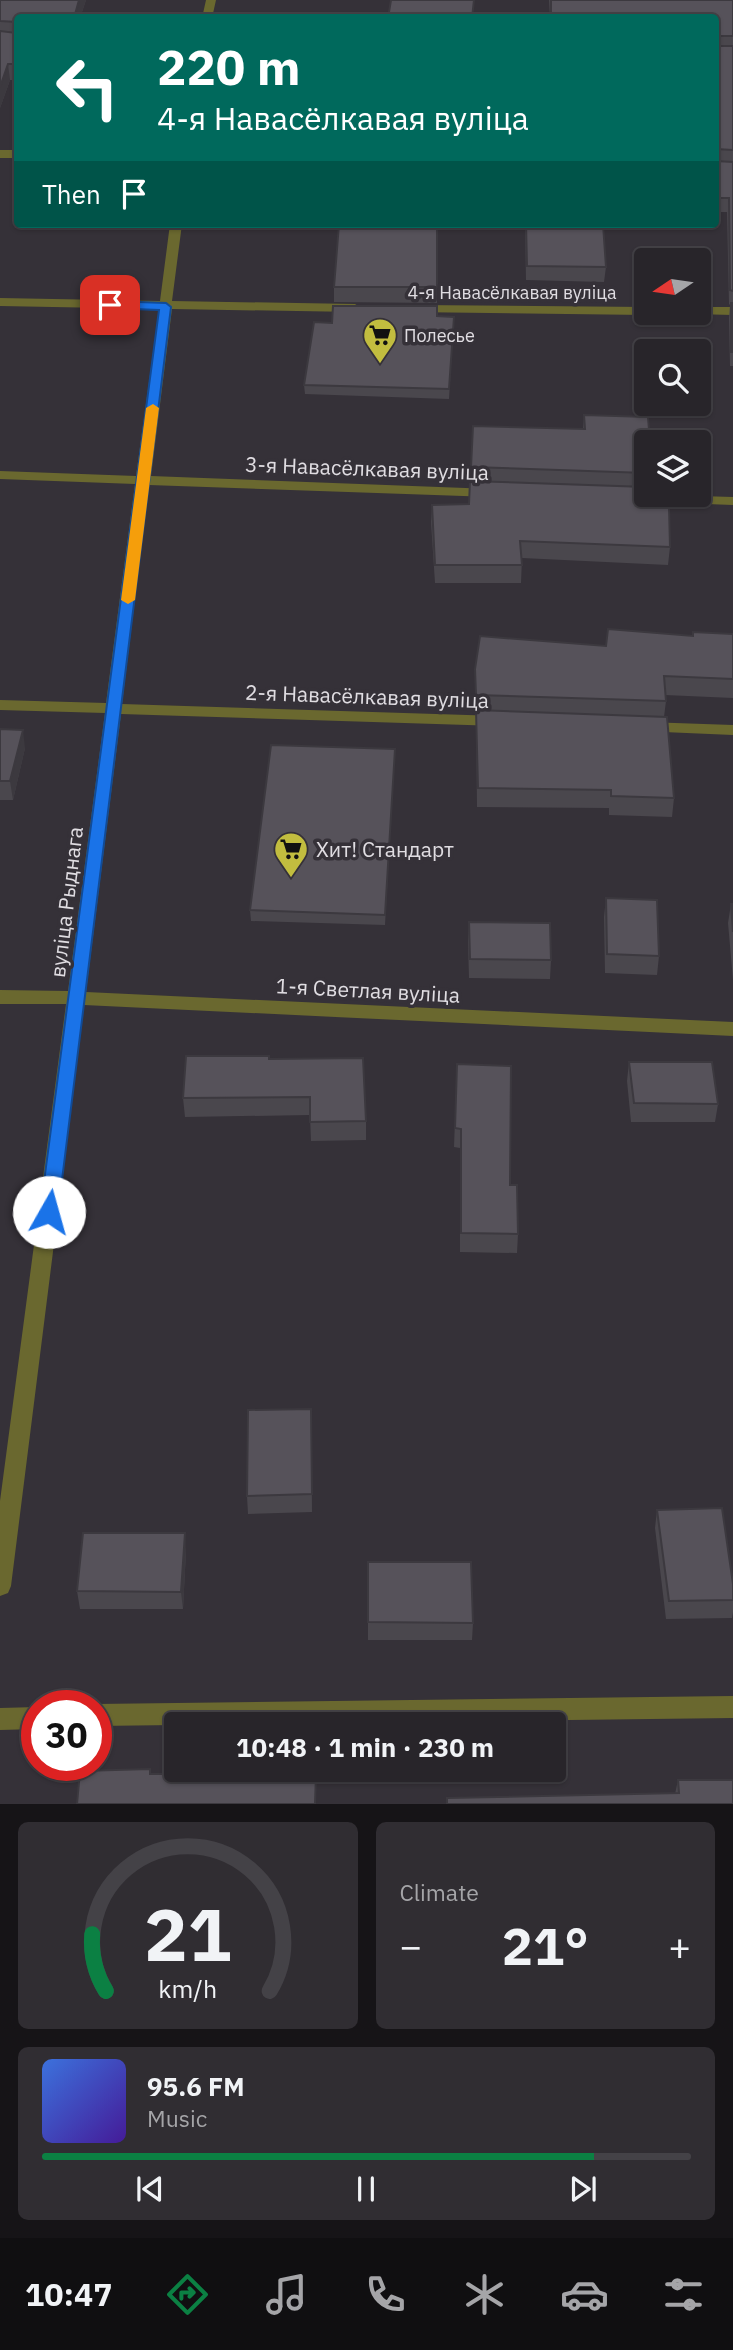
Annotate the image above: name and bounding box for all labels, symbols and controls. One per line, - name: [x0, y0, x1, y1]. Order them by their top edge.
- text: 220 m: [157, 35, 301, 98]
- icon: left: [42, 42, 133, 133]
- text: 4-я Навасёлкавая вуліца: [157, 97, 529, 139]
- icon: arrive: [115, 175, 153, 213]
- text: Then: [42, 177, 101, 211]
- north arrow: [634, 248, 710, 326]
- map controls: [634, 248, 711, 507]
- pin: [80, 275, 140, 335]
- street label: 4-я Навасёлкавая вуліца: [407, 281, 617, 304]
- icon: arrive: [91, 286, 129, 324]
- supermarket icon: Полесье: [361, 316, 399, 365]
- place label: Полесье: [404, 324, 475, 347]
- button: search: [634, 339, 711, 416]
- button: layers: [634, 430, 711, 507]
- street label: 3-я Навасёлкавая вуліца: [245, 450, 489, 486]
- street label: 2-я Навасёлкавая вуліца: [245, 678, 489, 714]
- street label: вуліца Рыднага: [43, 825, 89, 979]
- supermarket icon: Хит! Стандарт: [272, 830, 310, 879]
- place label: Хит! Стандарт: [316, 835, 454, 863]
- street label: 1-я Светлая вуліца: [275, 971, 461, 1009]
- position arrow: [12, 1175, 86, 1249]
- speed limit sign: 30: [21, 1690, 112, 1781]
- text: 10:48 · 1 min · 230 m: [236, 1730, 494, 1764]
- text: Climate: [400, 1877, 479, 1907]
- text: 21: [144, 1887, 231, 1982]
- text: 21°: [502, 1912, 589, 1979]
- text: −: [400, 1921, 422, 1970]
- text: +: [668, 1921, 691, 1970]
- text: km/h: [158, 1972, 217, 2005]
- text: 95.6 FM: [147, 2069, 245, 2103]
- text: Music: [147, 2103, 207, 2133]
- icon: previous: [131, 2170, 169, 2208]
- icon: pause: [347, 2170, 385, 2208]
- icon: next: [564, 2170, 602, 2208]
- icon: directions: [163, 2270, 212, 2319]
- icon: music: [262, 2270, 311, 2319]
- icon: phone: [361, 2270, 410, 2319]
- icon: climate: [460, 2270, 509, 2319]
- icon: car: [560, 2270, 609, 2319]
- icon: filters: [659, 2270, 708, 2319]
- text: 10:47: [25, 2273, 112, 2315]

